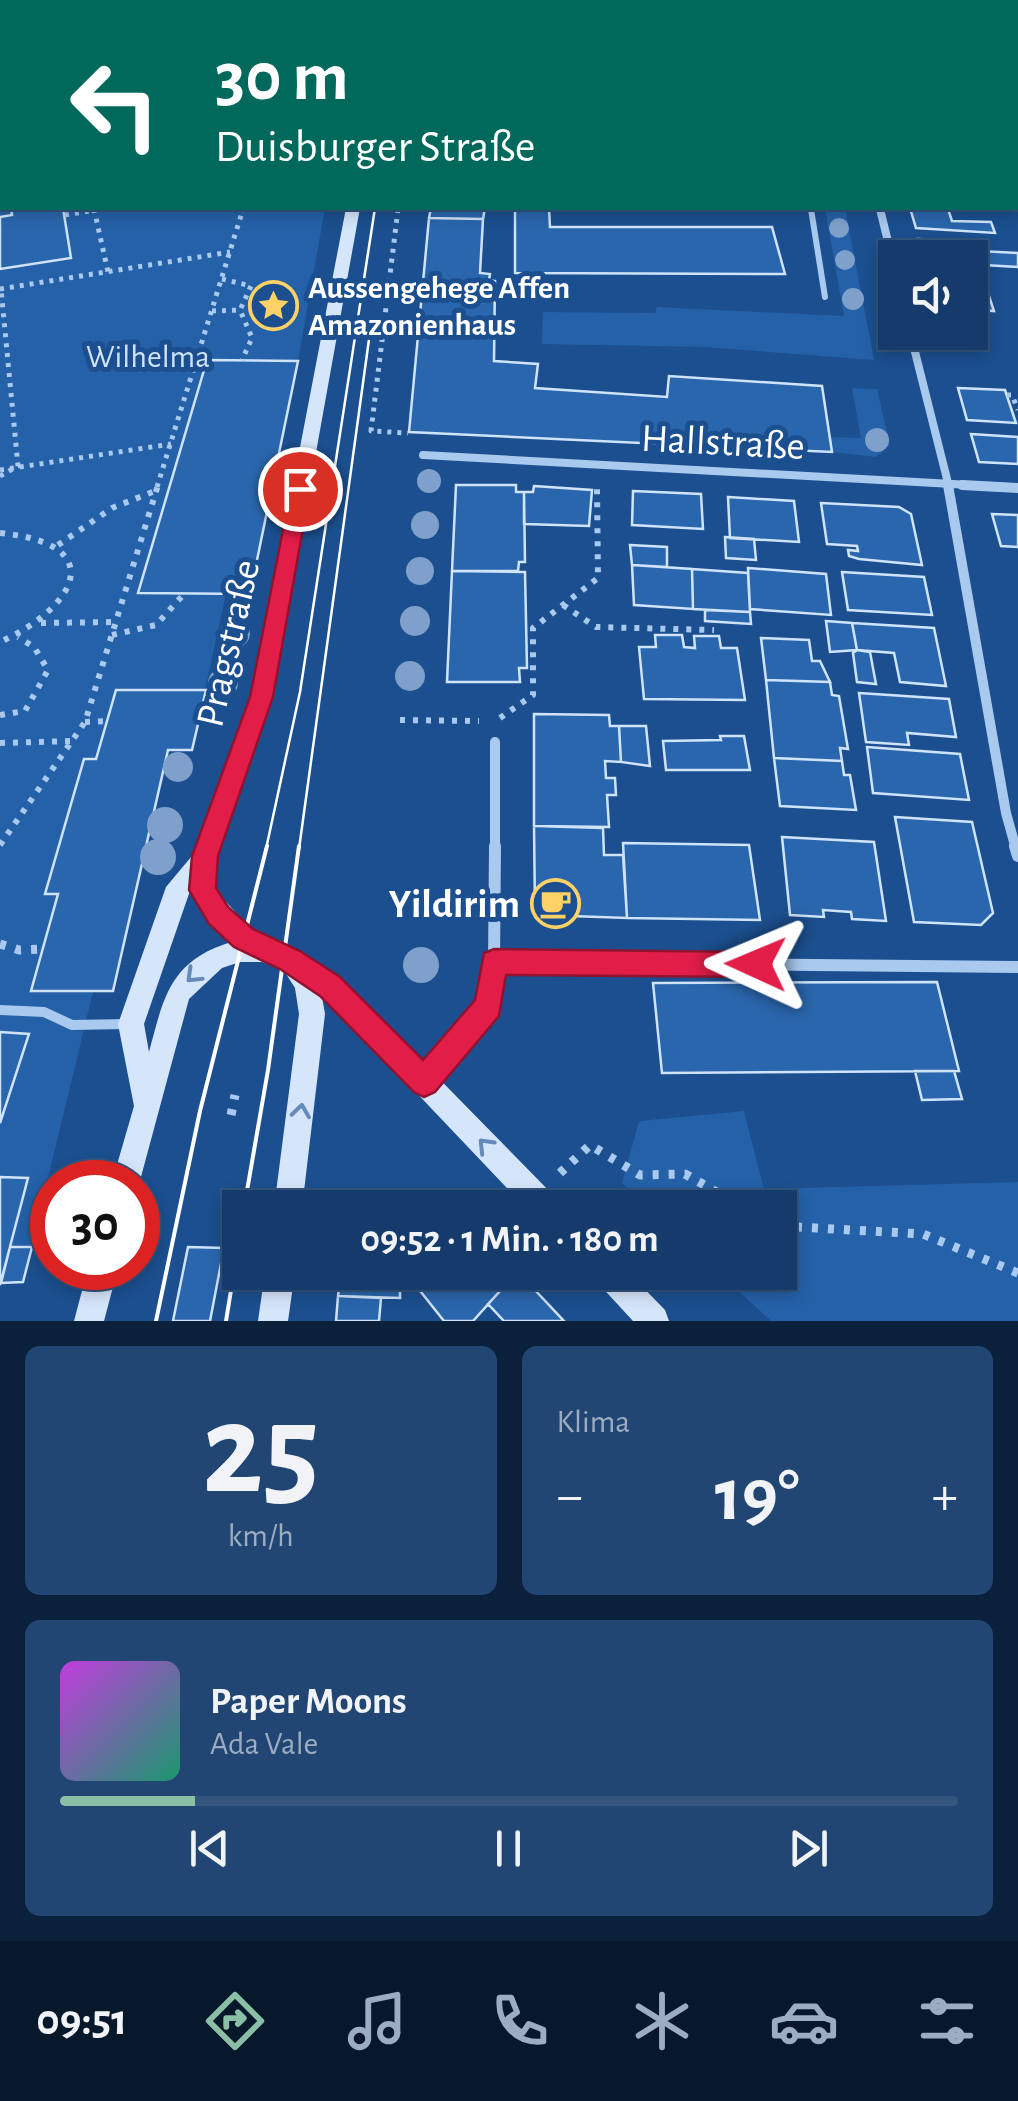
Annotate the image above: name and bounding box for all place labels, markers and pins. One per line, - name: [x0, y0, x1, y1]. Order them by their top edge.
- place label: Aussengehege Affen Amazonienhaus: [308, 272, 570, 341]
- place icon: Aussengehege Affen Amazonienhaus: [247, 279, 299, 331]
- pin: [258, 447, 343, 532]
- cafe icon: Yildirim: [529, 877, 581, 929]
- place label: Yildirim: [389, 885, 520, 925]

